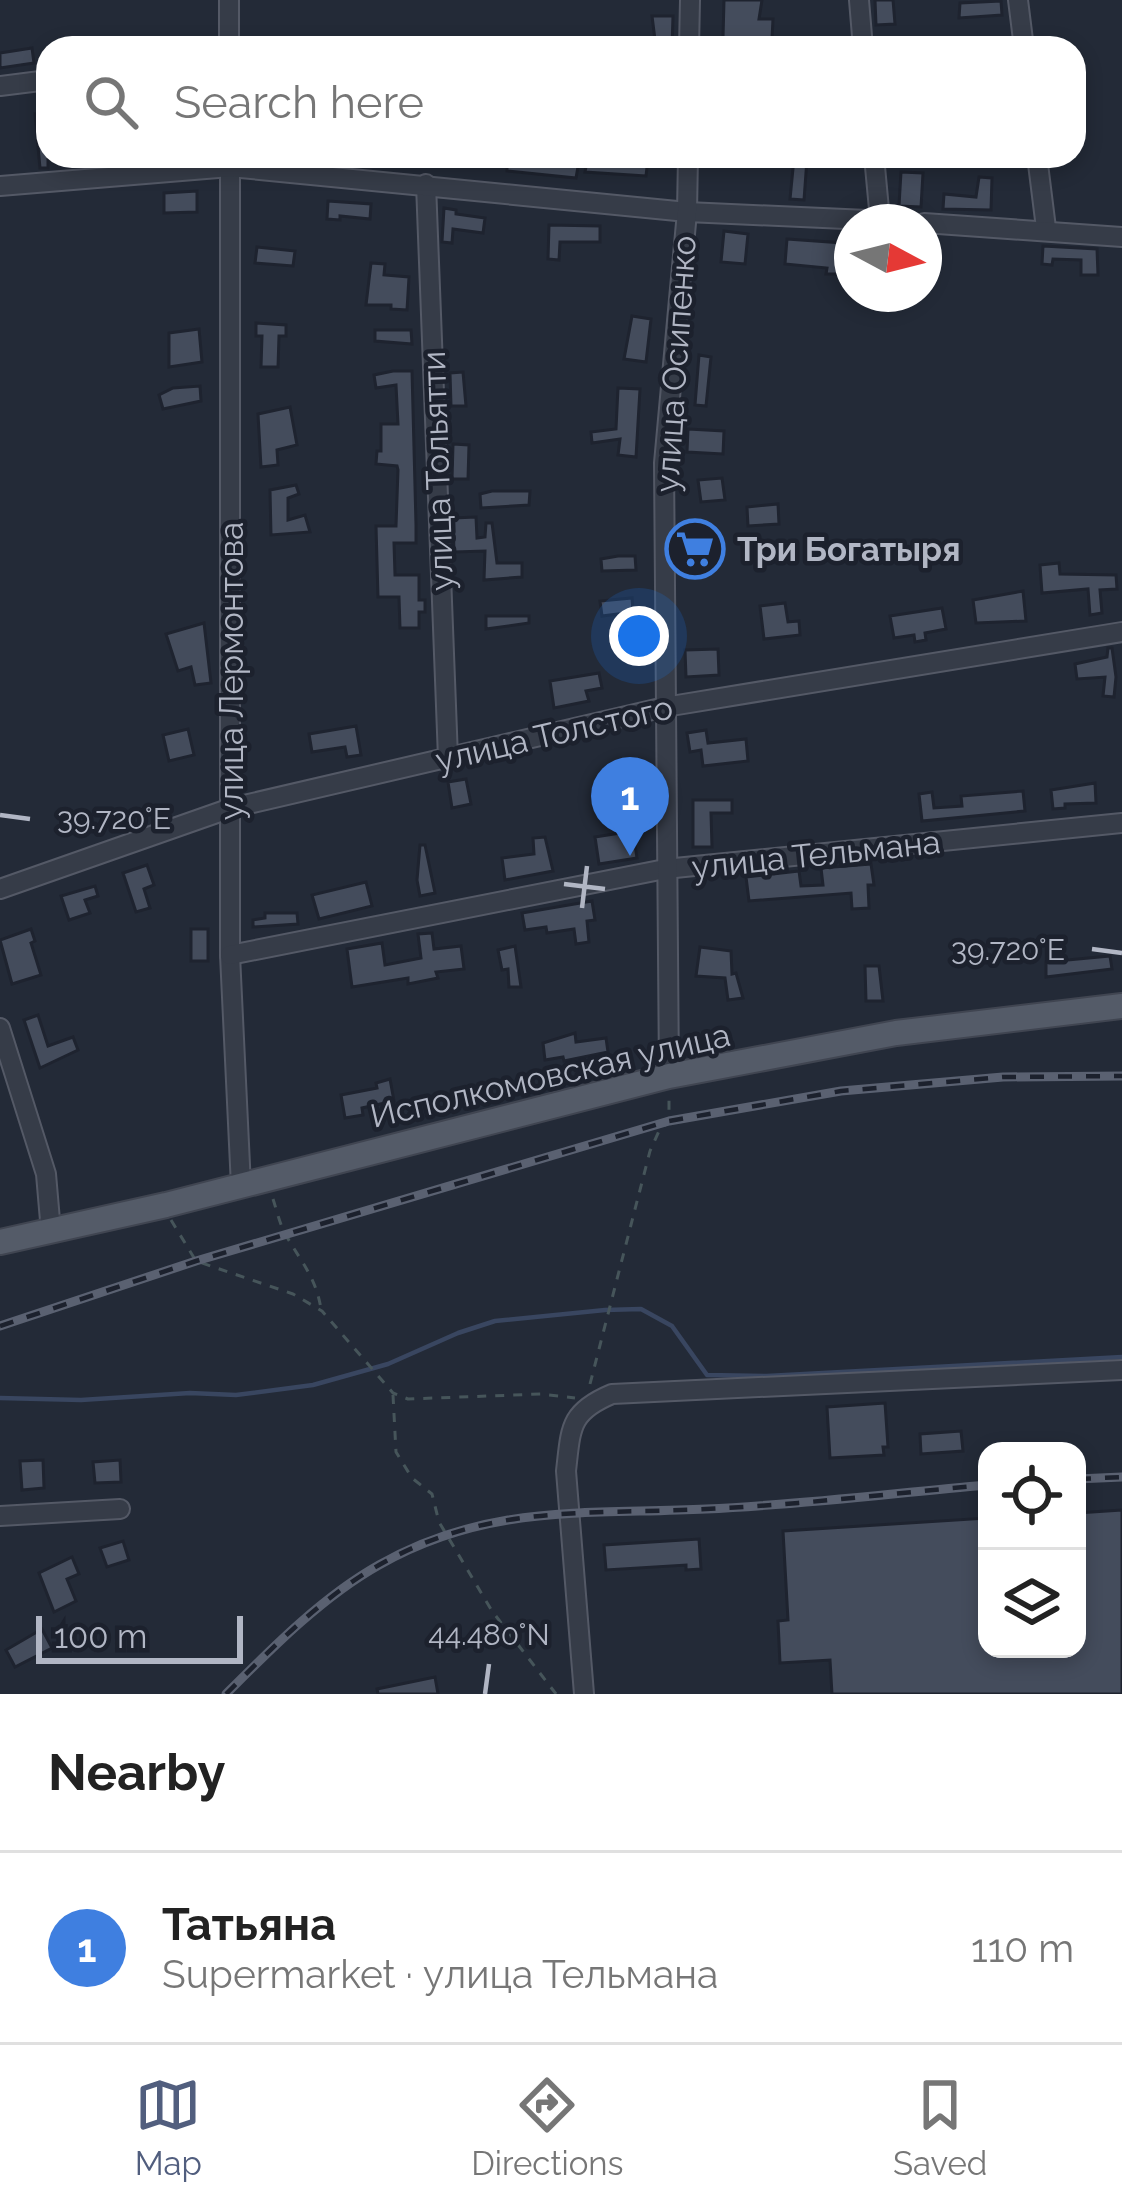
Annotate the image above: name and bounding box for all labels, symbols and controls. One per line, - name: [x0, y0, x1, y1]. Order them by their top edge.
- search box: [36, 36, 1086, 168]
- icon: search: [78, 69, 144, 135]
- text: Search here: [174, 76, 424, 129]
- north arrow: [834, 204, 942, 312]
- street label: улица Осипенко: [647, 234, 704, 494]
- street label: улица Тольятти: [414, 350, 461, 592]
- supermarket icon: Три Богатыря: [664, 518, 726, 580]
- street label: улица Лермонтова: [212, 522, 251, 820]
- place label: Три Богатыря: [737, 530, 961, 569]
- your location: [609, 606, 669, 666]
- street label: улица Толстого: [432, 687, 676, 780]
- pin: 1: [591, 757, 669, 856]
- text: 39.720°E: [57, 801, 171, 836]
- street label: улица Тельмана: [690, 822, 942, 887]
- text: 39.720°E: [951, 932, 1065, 967]
- street label: Исполкомовская улица: [367, 1015, 734, 1136]
- map controls: [978, 1442, 1086, 1658]
- button: locate: [978, 1442, 1086, 1550]
- button: layers: [978, 1550, 1086, 1658]
- scale bar: [36, 1610, 243, 1663]
- text: 100 m: [54, 1617, 147, 1656]
- text: 44.480°N: [428, 1617, 550, 1652]
- text: Nearby: [48, 1742, 225, 1802]
- text: Татьяна: [162, 1898, 336, 1951]
- text: 1: [77, 1925, 97, 1971]
- text: 110 m: [971, 1925, 1074, 1971]
- text: Supermarket · улица Тельмана: [162, 1951, 718, 1997]
- tab: Map: [135, 2072, 202, 2183]
- tab: Directions: [471, 2072, 624, 2183]
- tab: Saved: [893, 2072, 987, 2183]

